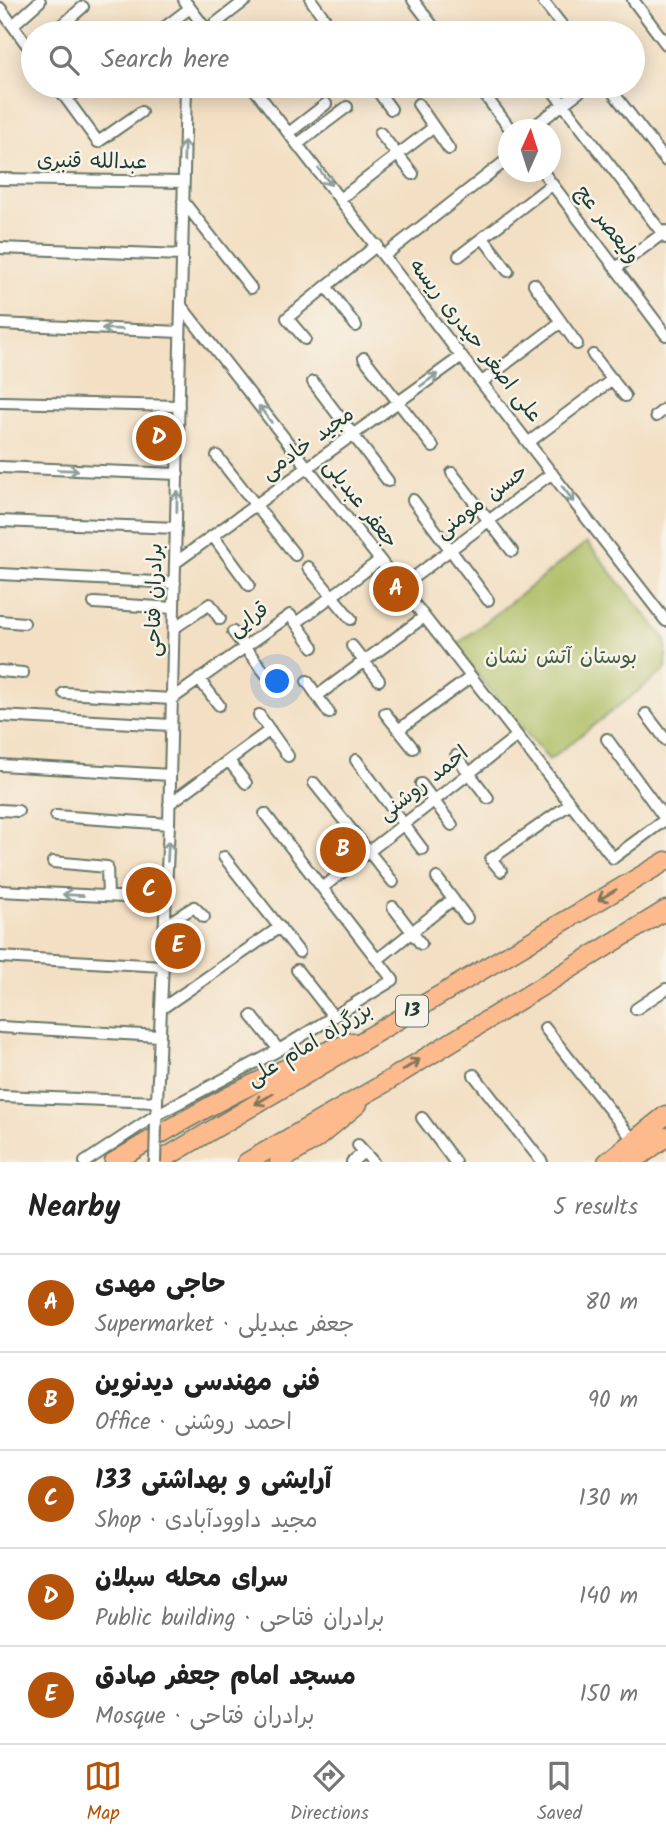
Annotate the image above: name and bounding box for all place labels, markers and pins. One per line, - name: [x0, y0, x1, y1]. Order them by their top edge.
- pin: D: [136, 412, 182, 464]
- pin: A: [373, 563, 419, 615]
- pin: B: [320, 824, 366, 876]
- pin: C: [126, 864, 172, 916]
- pin: E: [155, 920, 201, 972]

